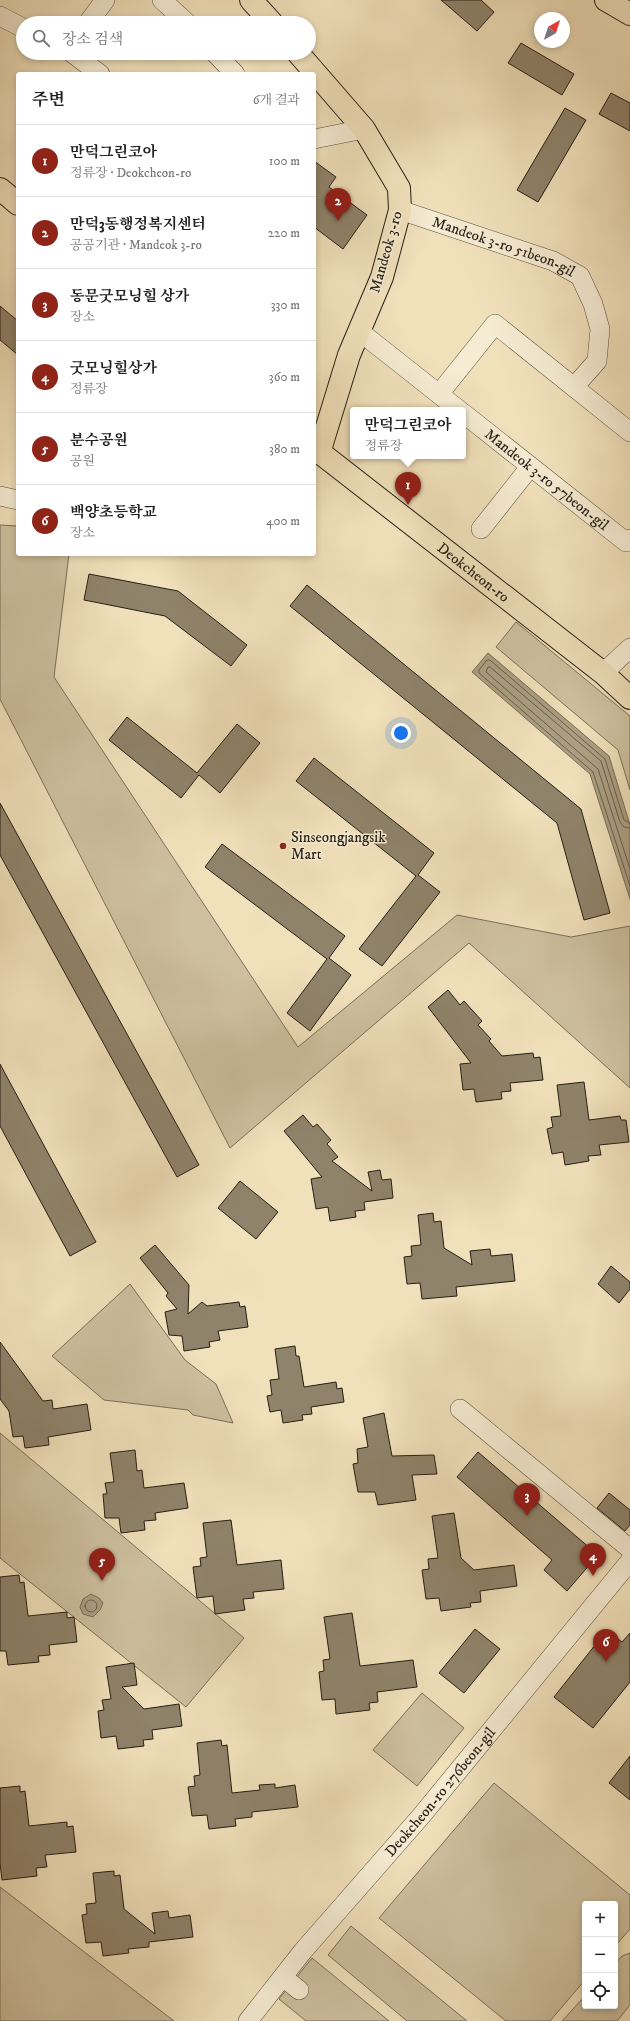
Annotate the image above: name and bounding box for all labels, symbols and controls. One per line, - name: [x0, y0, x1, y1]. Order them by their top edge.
- north arrow: [534, 12, 570, 48]
- search box: [16, 16, 316, 60]
- icon: search: [30, 27, 52, 49]
- text: 장소 검색: [62, 30, 123, 49]
- text: 주변: [32, 89, 65, 111]
- text: 6개 결과: [253, 92, 300, 108]
- text: 만덕그린코아: [70, 143, 157, 162]
- text: 1: [43, 153, 47, 169]
- text: 100 m: [269, 153, 300, 169]
- text: 정류장 · Deokcheon-ro: [70, 165, 191, 181]
- pin: 2: [325, 188, 351, 221]
- street label: Mandeok 3-ro: [365, 209, 407, 295]
- street label: Mandeok 3-ro 51beon-gil: [430, 212, 579, 281]
- text: 만덕3동행정복지센터: [70, 215, 206, 234]
- text: 2: [42, 225, 48, 241]
- text: 220 m: [268, 225, 300, 241]
- text: 공공기관 · Mandeok 3-ro: [70, 237, 202, 253]
- text: 동문굿모닝힐 상가: [70, 287, 189, 306]
- text: 3: [43, 297, 47, 313]
- text: 330 m: [271, 297, 300, 313]
- text: 장소: [70, 309, 95, 325]
- text: 굿모닝힐상가: [70, 359, 157, 378]
- text: 4: [41, 369, 49, 385]
- text: 360 m: [269, 369, 300, 385]
- text: 정류장: [70, 381, 108, 397]
- popup: [350, 407, 466, 459]
- text: 만덕그린코아: [365, 416, 451, 435]
- street label: Mandeok 3-ro 57beon-gil: [481, 425, 613, 535]
- text: 분수공원: [70, 431, 128, 450]
- text: 정류장: [365, 438, 402, 454]
- text: 5: [42, 441, 48, 457]
- text: 380 m: [269, 441, 300, 457]
- text: 공원: [70, 453, 95, 469]
- pin: 1: [395, 472, 421, 505]
- text: 백양초등학교: [70, 503, 157, 522]
- text: 6: [42, 513, 48, 529]
- text: 400 m: [266, 513, 300, 529]
- text: 장소: [70, 525, 95, 541]
- street label: Deokcheon-ro: [433, 538, 513, 606]
- your location: [391, 723, 411, 743]
- place label: Sinseongjangsik Mart: [291, 828, 386, 864]
- marker: Sinseongjangsik Mart: [278, 841, 288, 851]
- pin: 3: [514, 1483, 540, 1516]
- pin: 4: [580, 1543, 606, 1576]
- pin: 5: [89, 1548, 115, 1581]
- pin: 6: [593, 1629, 619, 1662]
- street label: Deokcheon-ro 276beon-gil: [381, 1723, 500, 1860]
- map controls: [582, 1901, 618, 2009]
- button: +: [582, 1901, 618, 1937]
- button: −: [582, 1937, 618, 1973]
- button: locate: [582, 1973, 618, 2009]

